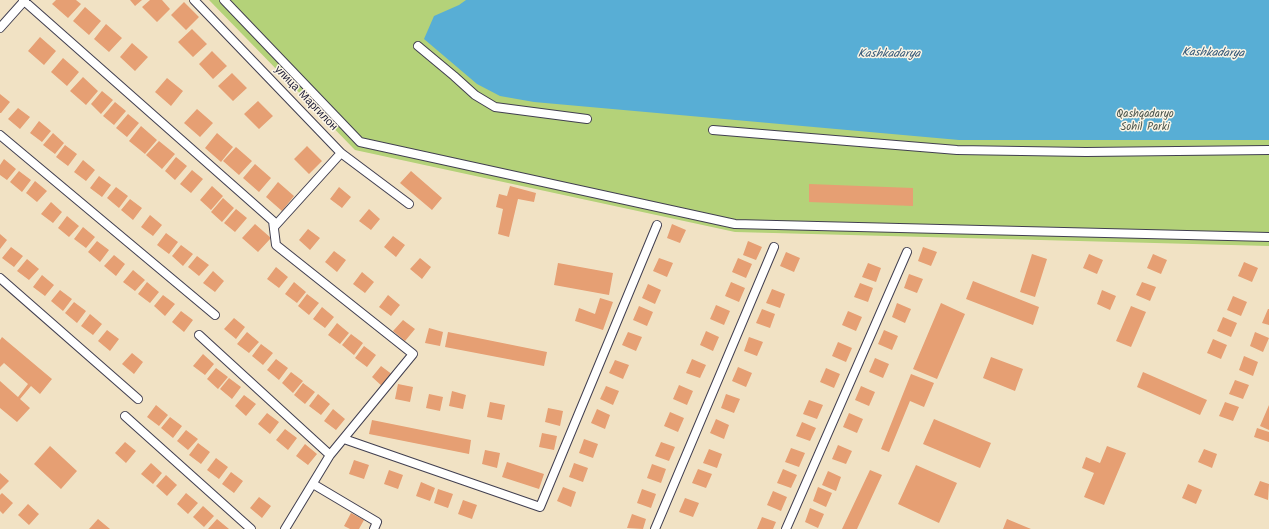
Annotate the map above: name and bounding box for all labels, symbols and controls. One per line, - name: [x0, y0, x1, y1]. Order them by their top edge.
- water label: Kashkadarya: [1182, 46, 1244, 62]
- water label: Kashkadarya: [858, 48, 920, 62]
- street label: улица Маргилон: [271, 64, 339, 134]
- park label: Qashqadaryo Sohil Parki: [1116, 108, 1174, 134]

